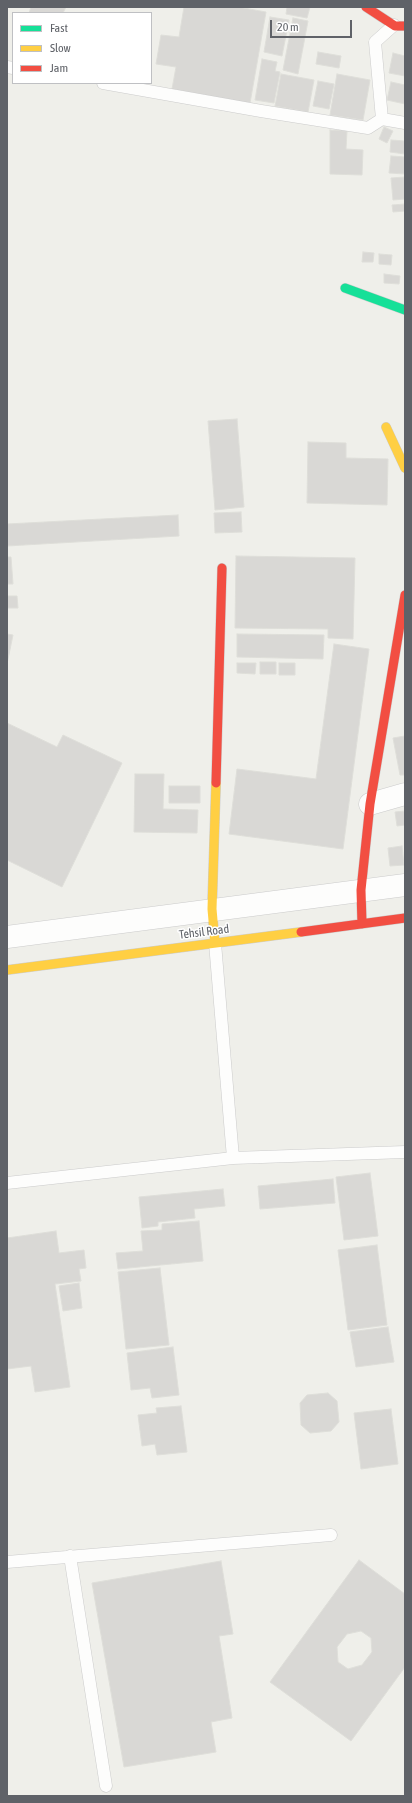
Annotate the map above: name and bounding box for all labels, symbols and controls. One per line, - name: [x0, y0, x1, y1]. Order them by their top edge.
- legend: [12, 12, 152, 84]
- scale bar: [272, 12, 354, 38]
- text: 20 m: [277, 20, 299, 34]
- text: Fast: [50, 21, 68, 35]
- text: Slow: [50, 41, 71, 55]
- text: Jam: [50, 61, 68, 75]
- street label: Tehsil Road: [178, 922, 230, 942]

